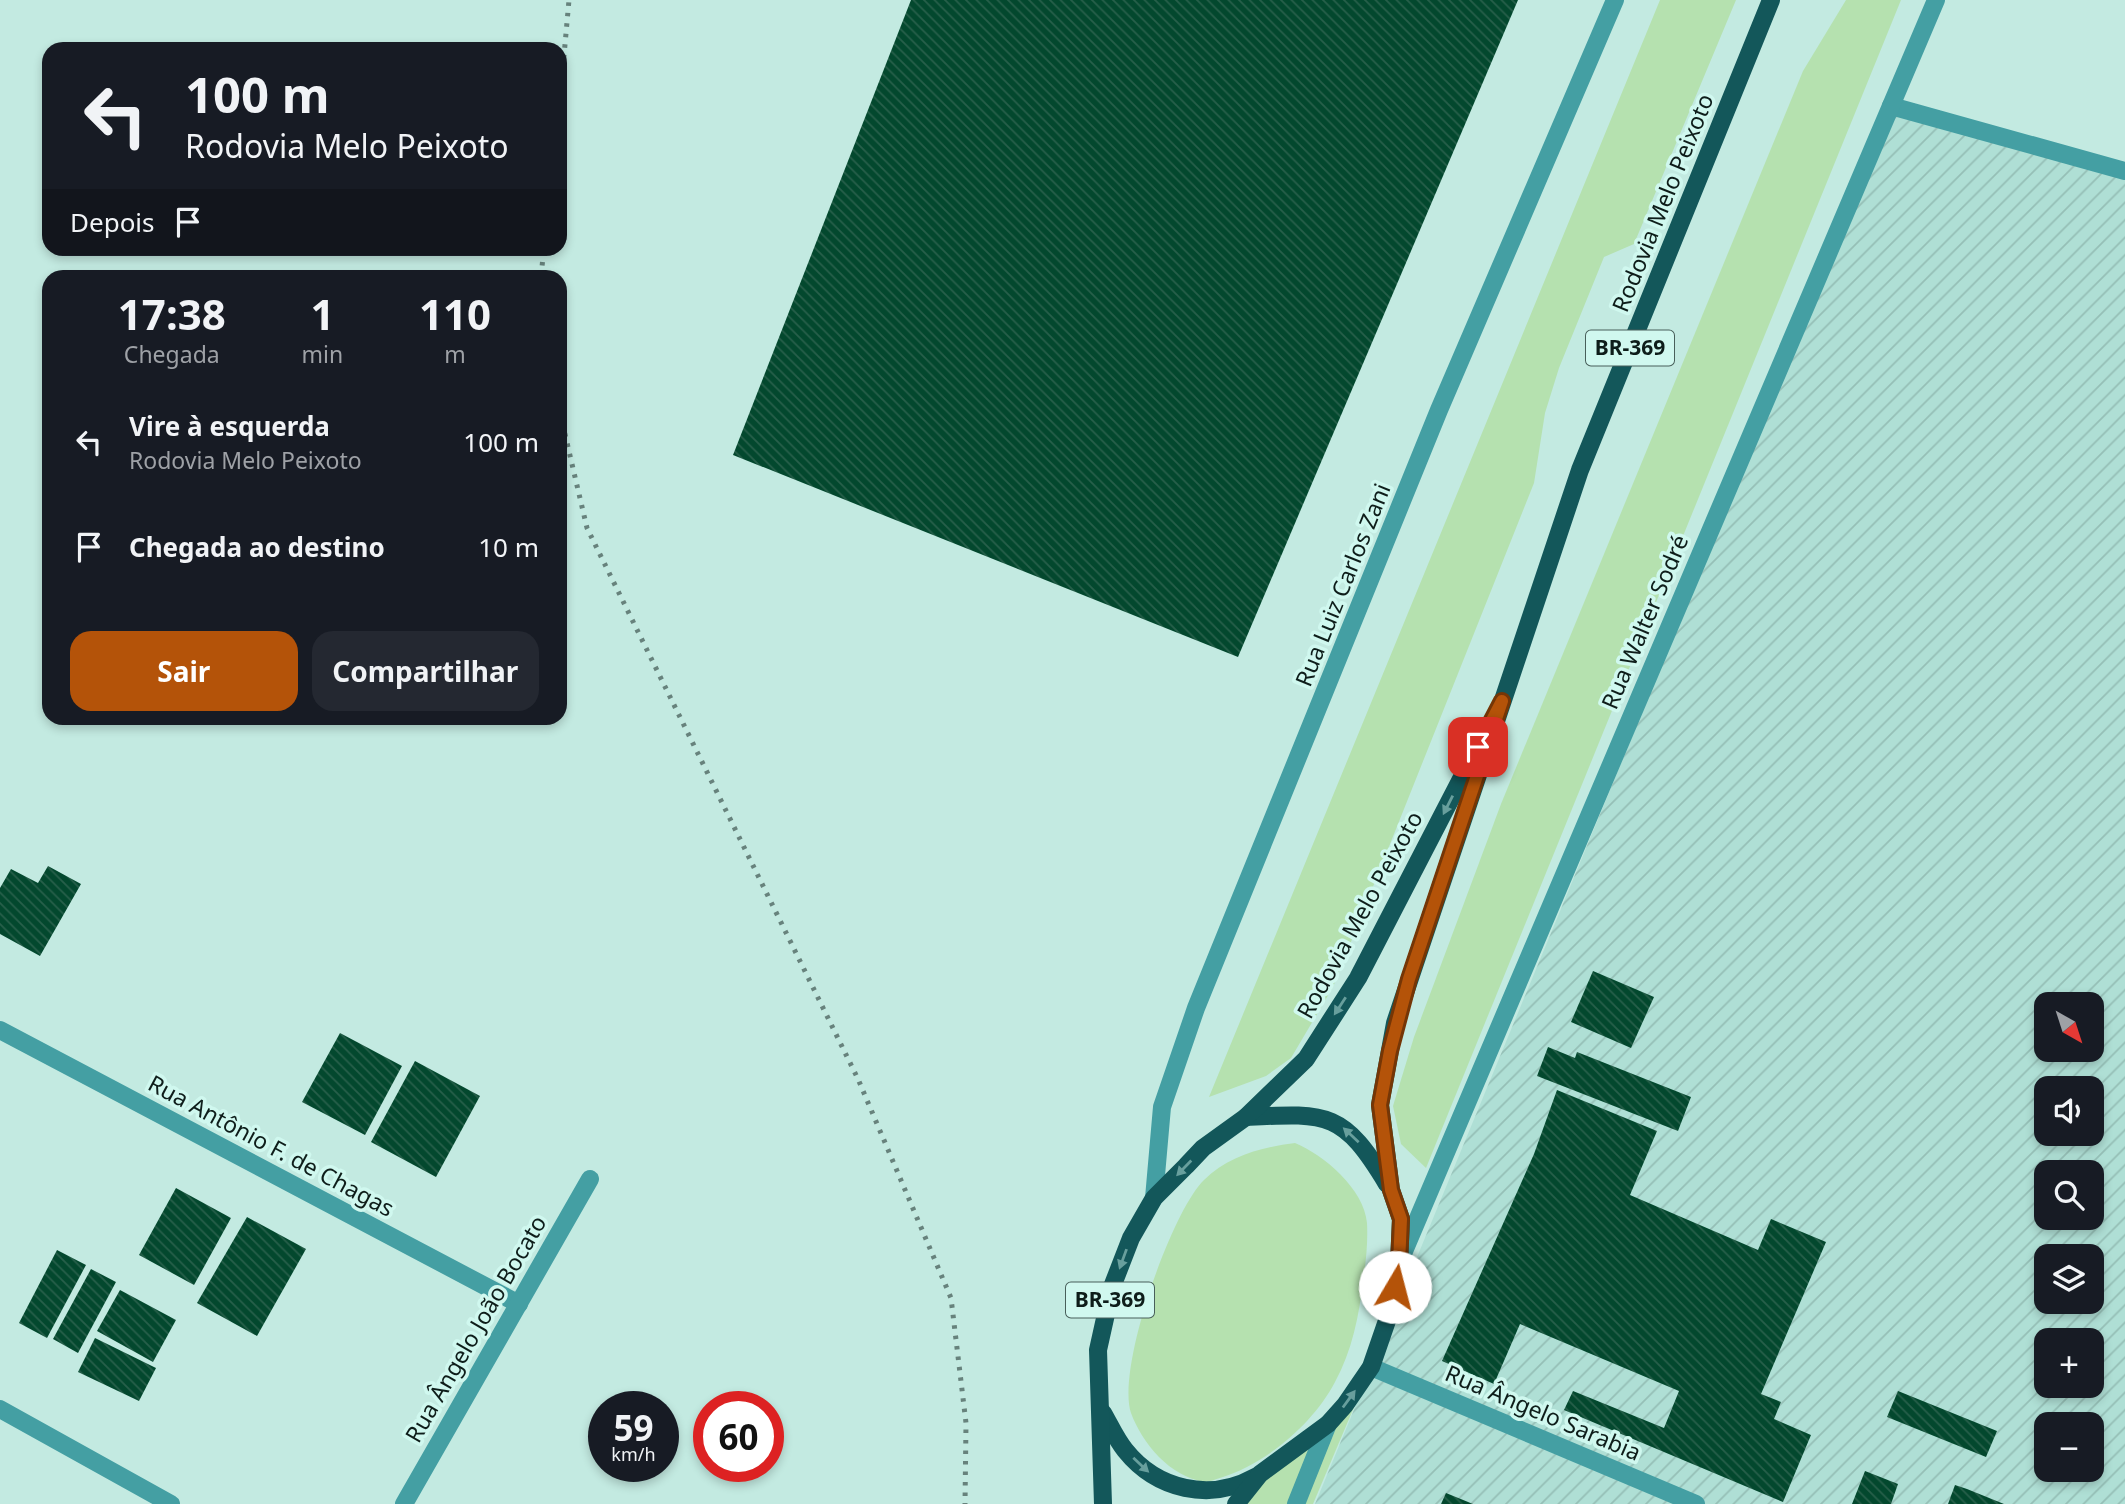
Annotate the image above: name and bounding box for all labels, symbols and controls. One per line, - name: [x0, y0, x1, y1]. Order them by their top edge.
- text: 100 m: [185, 61, 330, 127]
- icon: left: [70, 70, 161, 161]
- street label: Rodovia Melo Peixoto: [1604, 89, 1720, 316]
- text: Rodovia Melo Peixoto: [185, 124, 509, 167]
- icon: arrive: [169, 203, 207, 241]
- text: Depois: [70, 204, 155, 240]
- text: 17:38: [118, 285, 226, 342]
- text: 1: [310, 285, 334, 342]
- text: 110: [419, 285, 491, 342]
- road number: BR-369: [1586, 330, 1674, 366]
- text: Chegada: [124, 338, 220, 370]
- text: min: [302, 338, 343, 370]
- text: m: [444, 338, 466, 370]
- text: Vire à esquerda: [129, 408, 330, 444]
- icon: left: [70, 423, 108, 461]
- text: 100 m: [463, 424, 539, 460]
- text: Rodovia Melo Peixoto: [129, 444, 362, 476]
- street label: Rua Luiz Carlos Zani: [1287, 478, 1397, 691]
- icon: arrive: [70, 528, 108, 566]
- text: Chegada ao destino: [129, 529, 385, 565]
- text: 10 m: [478, 529, 539, 565]
- street label: Rua Walter Sodré: [1593, 529, 1695, 714]
- button: Sair: [70, 631, 298, 711]
- button: Compartilhar: [312, 631, 539, 711]
- pin: [1448, 717, 1508, 777]
- icon: arrive: [1459, 728, 1497, 766]
- one-way arrow: [1442, 795, 1453, 815]
- street label: Rodovia Melo Peixoto: [1289, 805, 1430, 1024]
- north arrow: [2034, 992, 2104, 1062]
- map controls: [2034, 992, 2104, 1482]
- one-way arrow: [1334, 996, 1347, 1016]
- street label: Rua Antônio F. de Chagas: [143, 1067, 400, 1224]
- button: sound: [2034, 1076, 2104, 1146]
- one-way arrow: [1343, 1127, 1360, 1143]
- one-way arrow: [1176, 1159, 1192, 1176]
- button: search: [2034, 1160, 2104, 1230]
- street label: Rua Ângelo João Bocato: [397, 1209, 553, 1448]
- button: layers: [2034, 1244, 2104, 1314]
- one-way arrow: [1117, 1248, 1128, 1269]
- position arrow: [1358, 1250, 1432, 1324]
- road number: BR-369: [1066, 1282, 1154, 1318]
- button: +: [2034, 1328, 2104, 1398]
- street label: Rua Ângelo Sarabia: [1441, 1356, 1646, 1468]
- one-way arrow: [1342, 1390, 1356, 1408]
- speed limit sign: 60: [693, 1391, 784, 1482]
- text: 59: [613, 1404, 654, 1451]
- button: −: [2034, 1412, 2104, 1482]
- text: km/h: [611, 1442, 656, 1466]
- one-way arrow: [1132, 1457, 1150, 1473]

